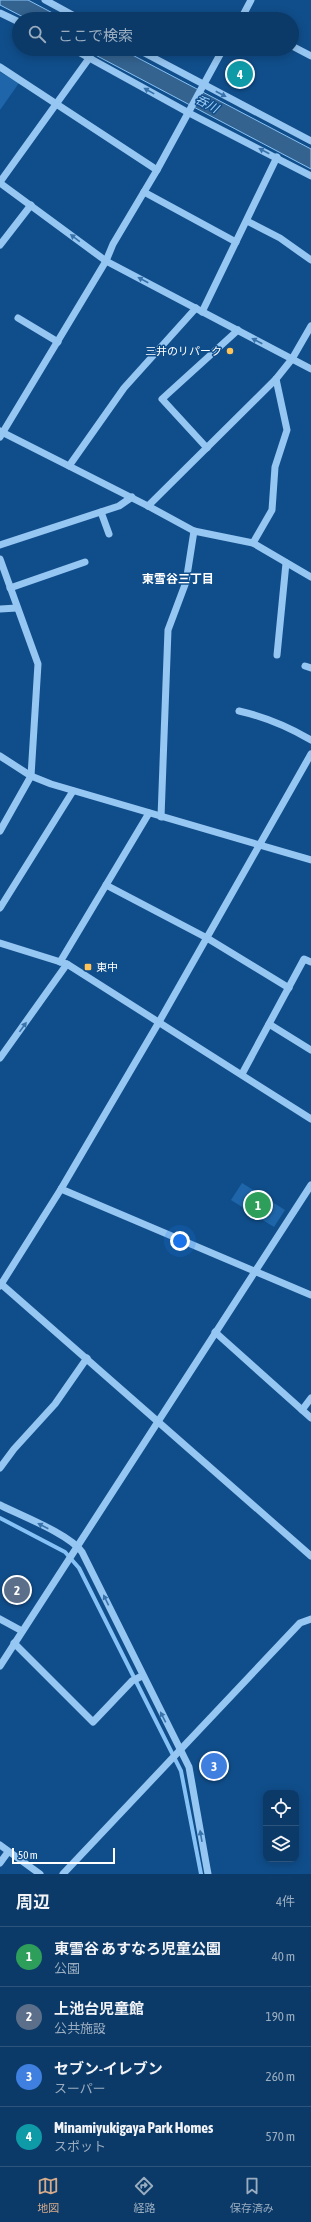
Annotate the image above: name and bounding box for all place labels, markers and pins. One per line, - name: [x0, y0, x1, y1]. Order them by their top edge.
- pin: 4: [227, 59, 253, 89]
- place label: 三井のリパーク: [145, 345, 222, 357]
- marker: 三井のリパーク: [225, 346, 235, 356]
- place label: 東中: [96, 961, 118, 973]
- marker: 東中: [83, 962, 93, 972]
- pin: 1: [245, 1190, 271, 1220]
- pin: 2: [4, 1575, 30, 1605]
- pin: 3: [201, 1751, 227, 1781]

